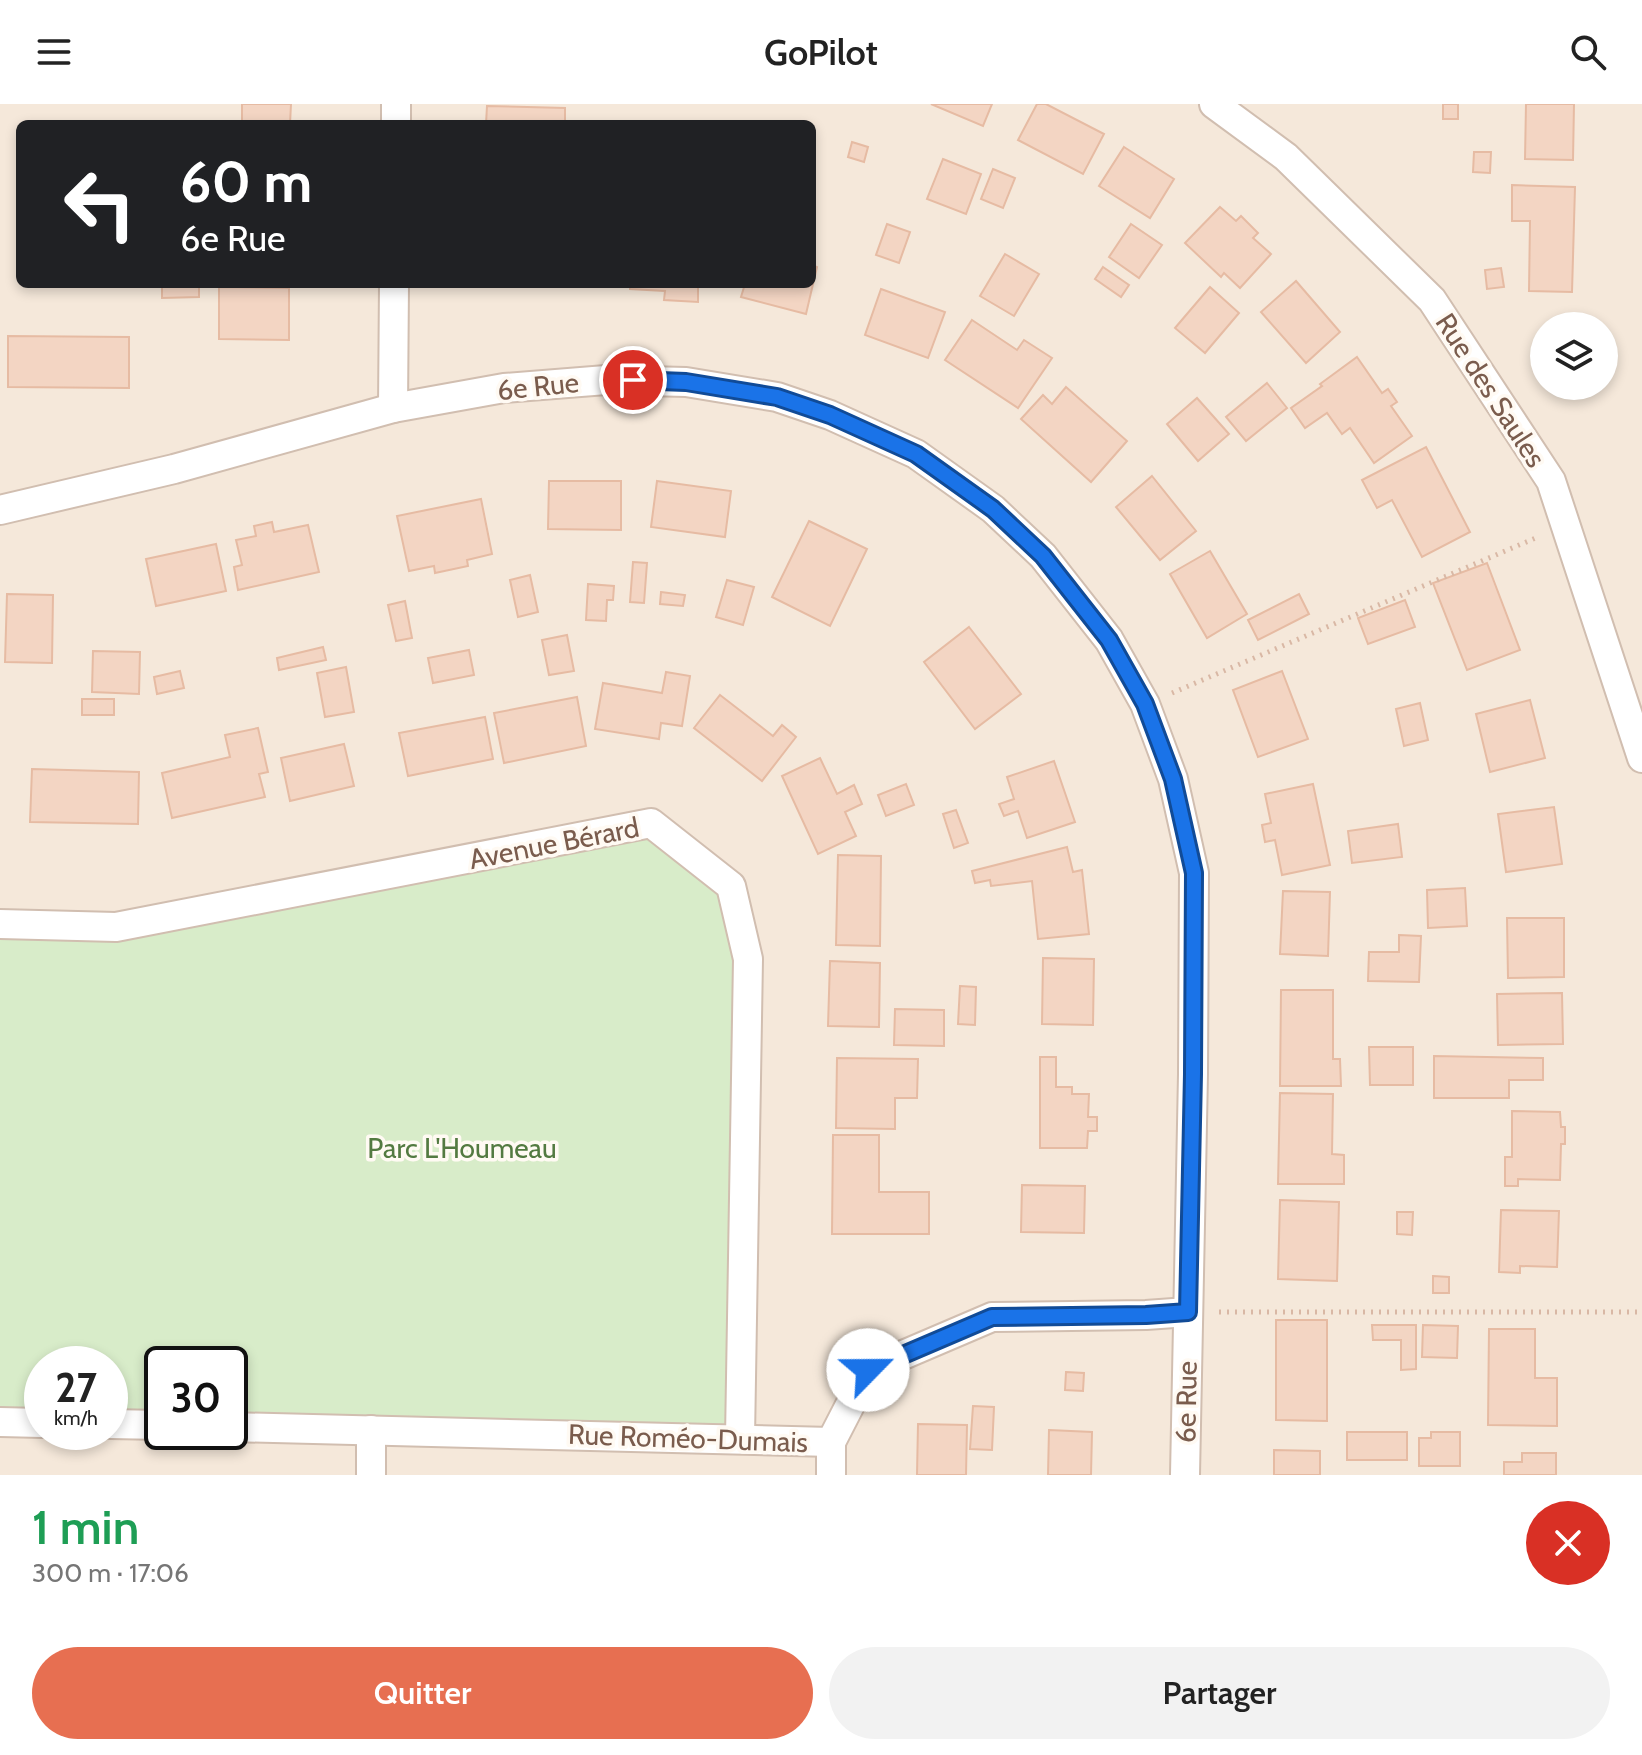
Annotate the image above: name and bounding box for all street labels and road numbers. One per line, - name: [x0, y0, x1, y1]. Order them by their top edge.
- street label: Rue des Saules: [1429, 307, 1553, 473]
- street label: 6e Rue: [495, 365, 581, 407]
- street label: Avenue Bérard: [466, 810, 642, 876]
- street label: 6e Rue: [1168, 1361, 1204, 1443]
- street label: Rue Roméo-Dumais: [567, 1417, 809, 1459]

